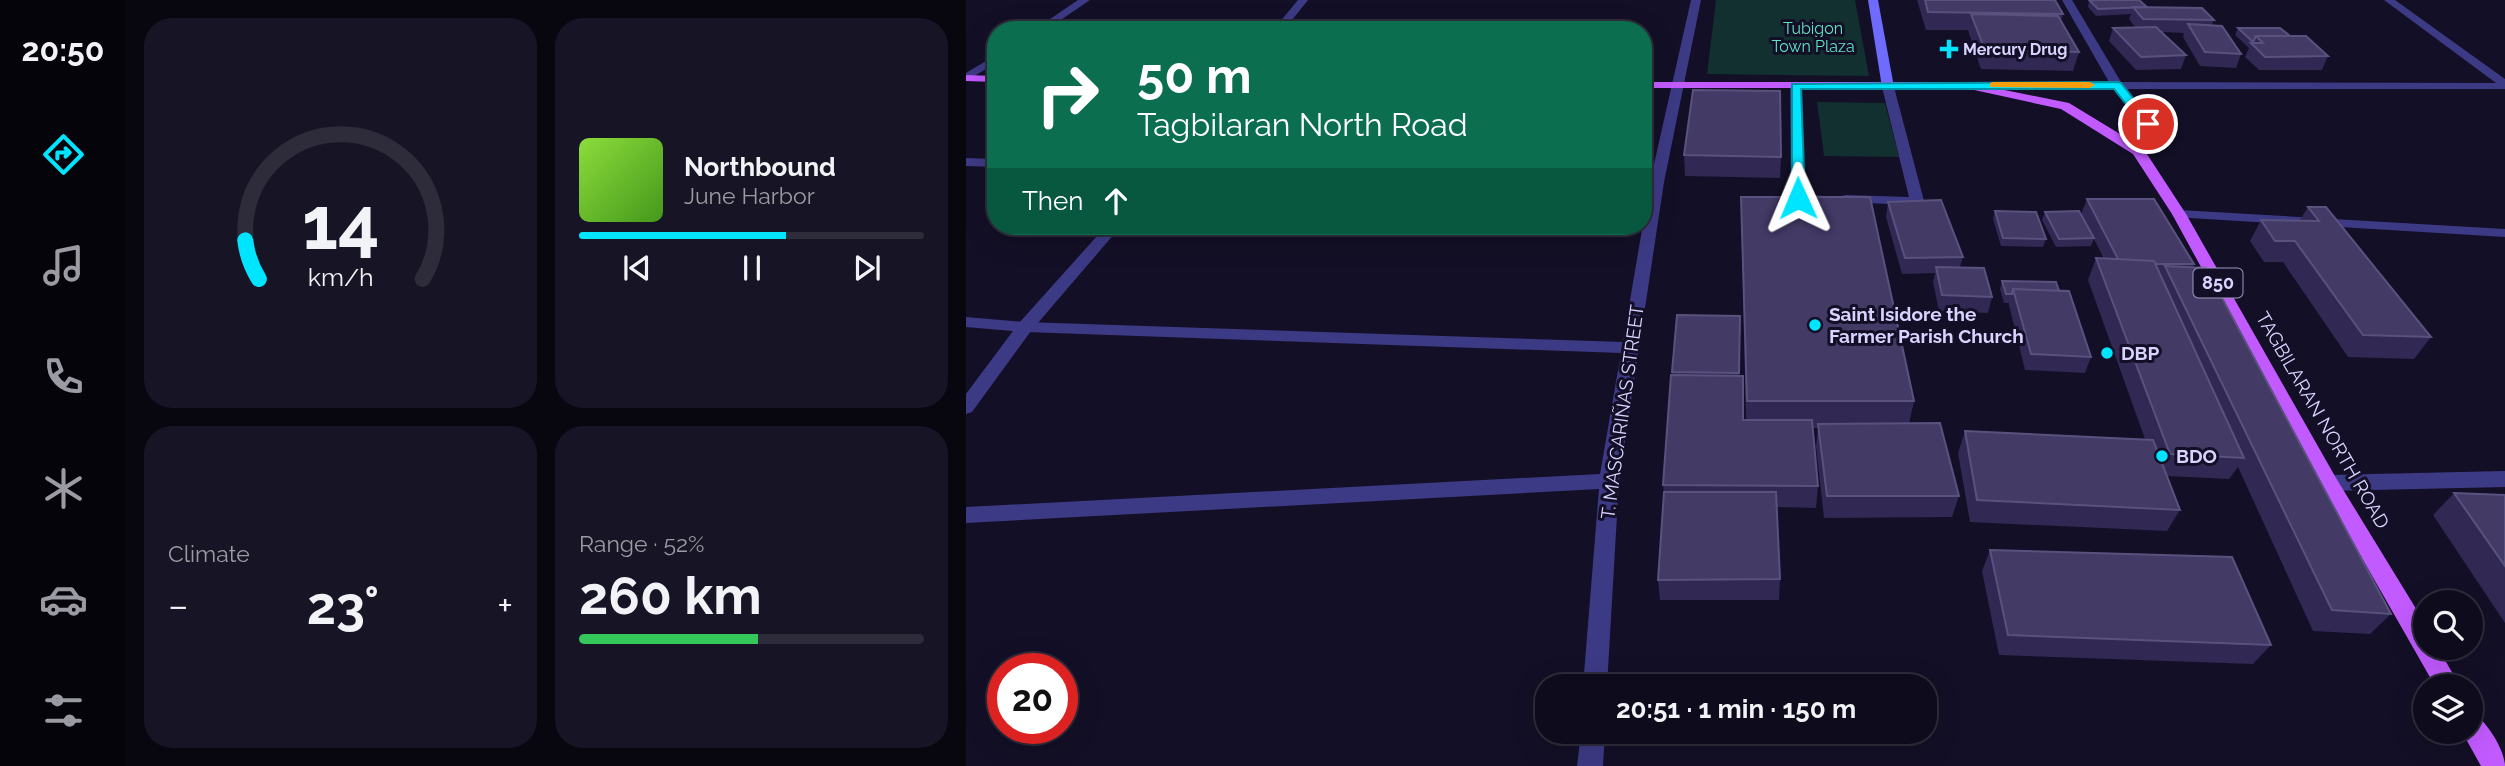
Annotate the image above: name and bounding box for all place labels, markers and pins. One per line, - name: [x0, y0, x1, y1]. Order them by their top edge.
- place label: Mercury Drug: [1963, 40, 2067, 59]
- marker: Mercury Drug: [1941, 41, 1957, 57]
- pin: [2118, 94, 2178, 154]
- place label: Saint Isidore the Farmer Parish Church: [1829, 303, 2024, 347]
- marker: Saint Isidore the Farmer Parish Church: [1807, 317, 1823, 333]
- place label: DBP: [2121, 342, 2160, 364]
- marker: DBP: [2099, 345, 2115, 361]
- place label: BDO: [2176, 445, 2217, 467]
- marker: BDO: [2154, 448, 2170, 464]

